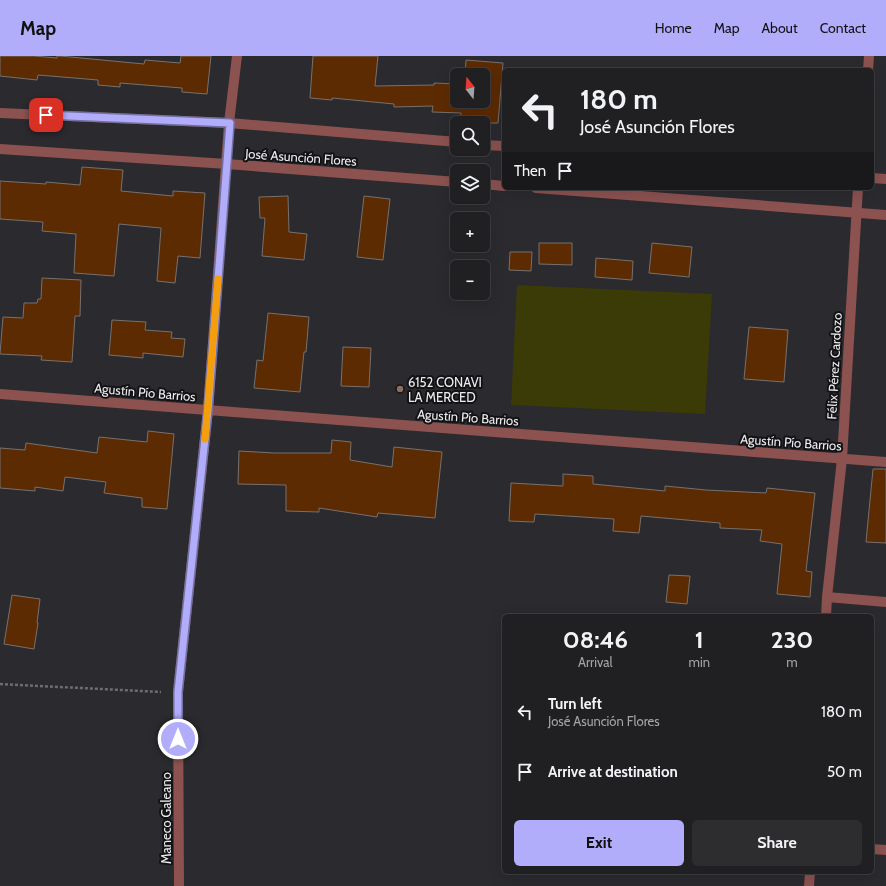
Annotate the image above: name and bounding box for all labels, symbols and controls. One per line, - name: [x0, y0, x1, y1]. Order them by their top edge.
- text: Map: [20, 17, 56, 40]
- text: Home: [655, 19, 692, 37]
- text: Map: [714, 19, 739, 37]
- text: About: [761, 19, 798, 37]
- text: Contact: [820, 19, 866, 37]
- north arrow: [450, 68, 490, 108]
- map controls: [450, 68, 490, 300]
- text: 180 m: [580, 82, 658, 116]
- icon: left: [514, 84, 566, 136]
- pin: [29, 98, 63, 132]
- icon: arrive: [35, 104, 57, 126]
- button: search: [450, 116, 490, 156]
- text: José Asunción Flores: [580, 116, 735, 138]
- street label: José Asunción Flores: [244, 145, 358, 169]
- icon: arrive: [554, 160, 576, 182]
- text: Then: [514, 162, 546, 180]
- button: layers: [450, 164, 490, 204]
- button: +: [450, 212, 490, 252]
- button: −: [450, 260, 490, 300]
- street label: Félix Pérez Cardozo: [823, 312, 845, 420]
- place label: 6152 CONAVI LA MERCED: [408, 374, 482, 405]
- street label: Agustín Pío Barrios: [94, 380, 197, 404]
- marker: 6152 CONAVI LA MERCED: [395, 384, 405, 394]
- street label: Agustín Pío Barrios: [417, 405, 520, 429]
- street label: Agustín Pío Barrios: [740, 430, 843, 454]
- text: 08:46: [563, 625, 628, 654]
- text: 1: [695, 625, 704, 654]
- text: 230: [771, 625, 813, 654]
- text: Arrival: [578, 654, 613, 670]
- text: min: [689, 654, 710, 670]
- text: m: [786, 654, 798, 670]
- text: Turn left: [548, 695, 602, 713]
- icon: left: [514, 701, 536, 723]
- text: 180 m: [821, 703, 862, 721]
- text: José Asunción Flores: [548, 713, 660, 729]
- position arrow: [157, 718, 199, 760]
- icon: arrive: [514, 761, 536, 783]
- text: Arrive at destination: [548, 763, 678, 781]
- text: 50 m: [827, 763, 862, 781]
- street label: Maneco Galeano: [158, 772, 174, 864]
- button: Exit: [514, 820, 684, 866]
- button: Share: [692, 820, 862, 866]

